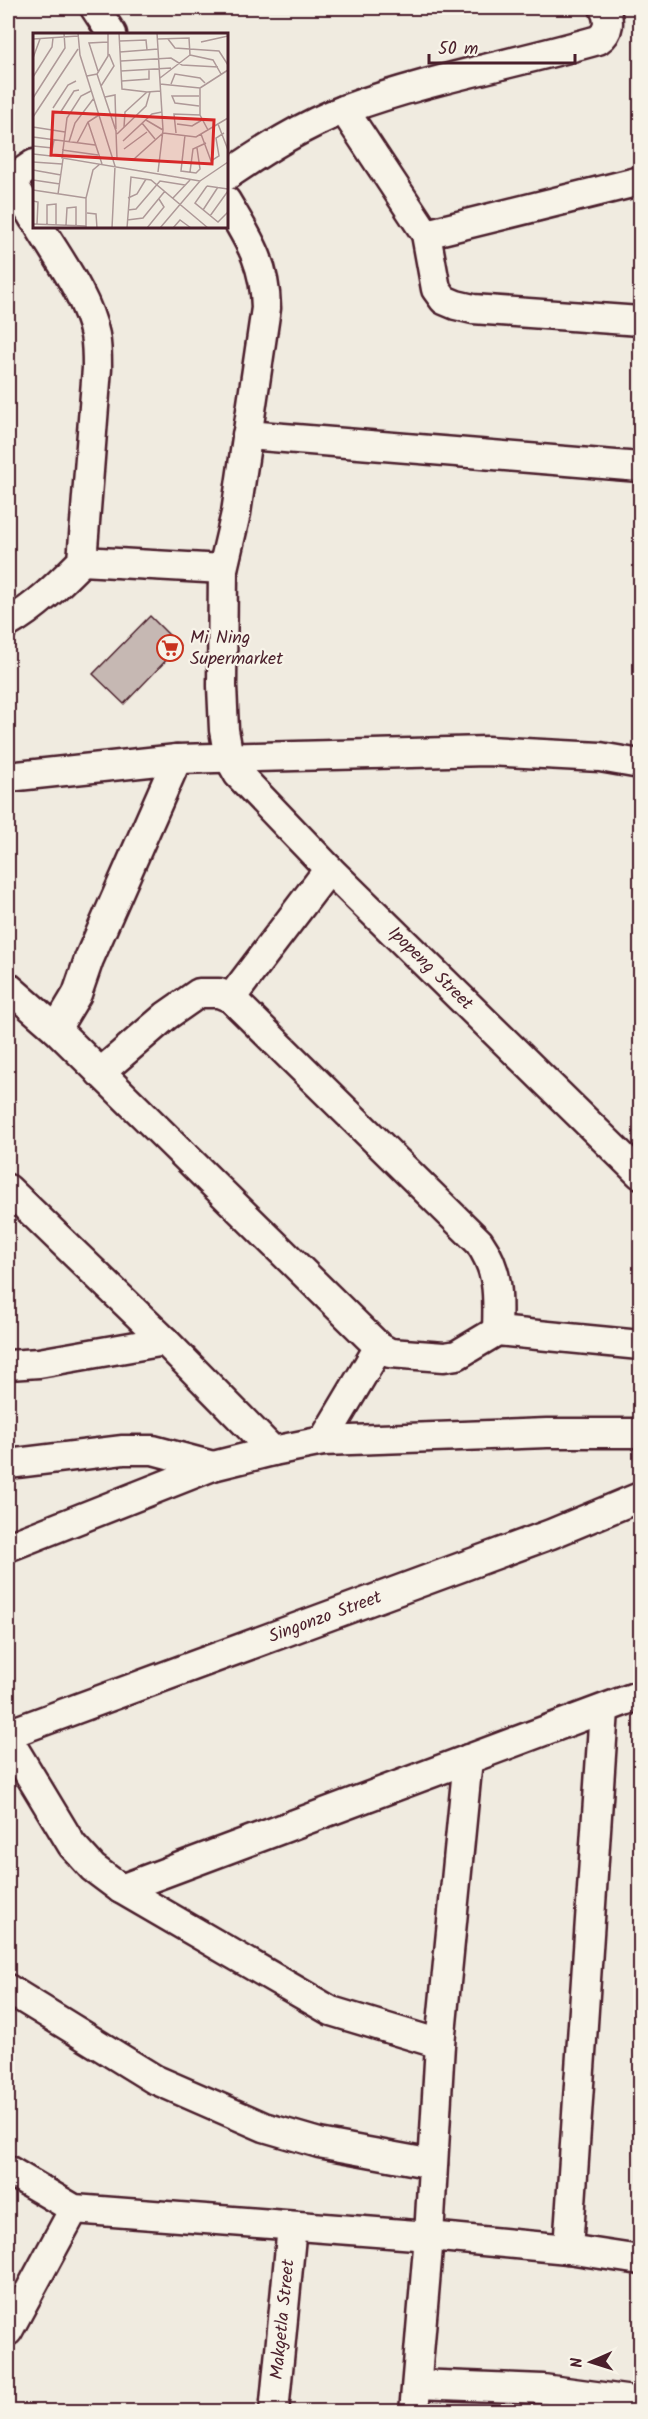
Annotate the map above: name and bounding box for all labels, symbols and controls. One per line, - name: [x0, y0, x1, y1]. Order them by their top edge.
- scale bar: [429, 27, 574, 65]
- inset map: [33, 33, 228, 228]
- text: 50 m: [438, 35, 478, 64]
- place label: Mi Ning Supermarket: [190, 624, 284, 674]
- supermarket icon: Mi Ning Supermarket: [155, 633, 185, 663]
- street label: Ipopeng Street: [381, 920, 481, 1018]
- street label: Singonzo Street: [264, 1583, 387, 1651]
- street label: Makgetla Street: [263, 2257, 303, 2381]
- north arrow: [561, 2332, 621, 2392]
- text: N: [565, 2357, 590, 2368]

